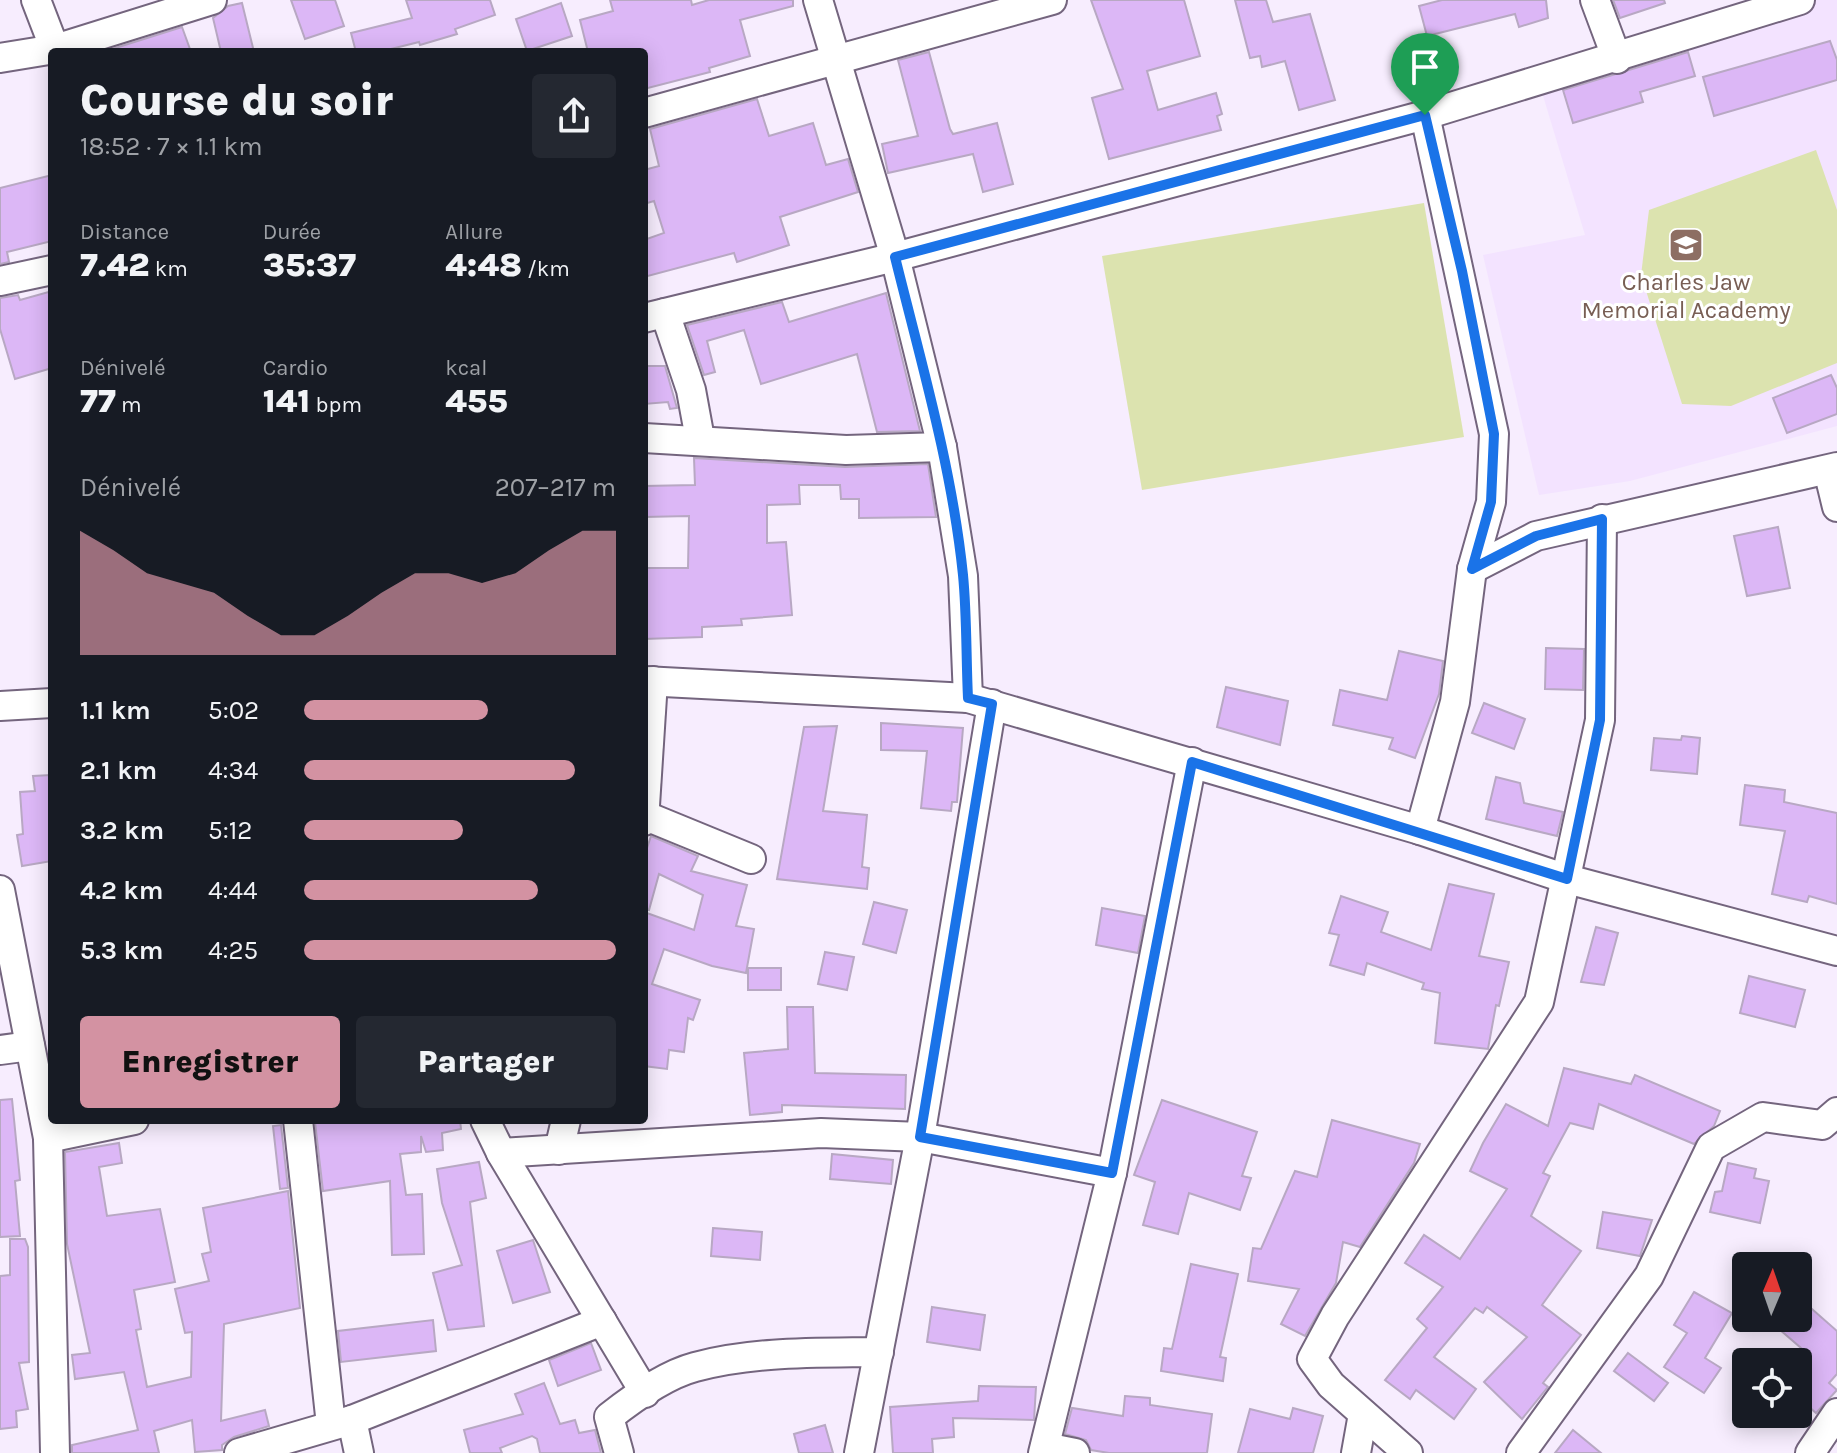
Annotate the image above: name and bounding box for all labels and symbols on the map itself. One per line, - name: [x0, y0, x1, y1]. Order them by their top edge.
- pin: [1391, 33, 1459, 115]
- school or university icon: Charles Jaw Memorial Academy: [1667, 226, 1705, 264]
- place label: Charles Jaw Memorial Academy: [1581, 268, 1791, 324]
- north arrow: [1732, 1252, 1812, 1332]

